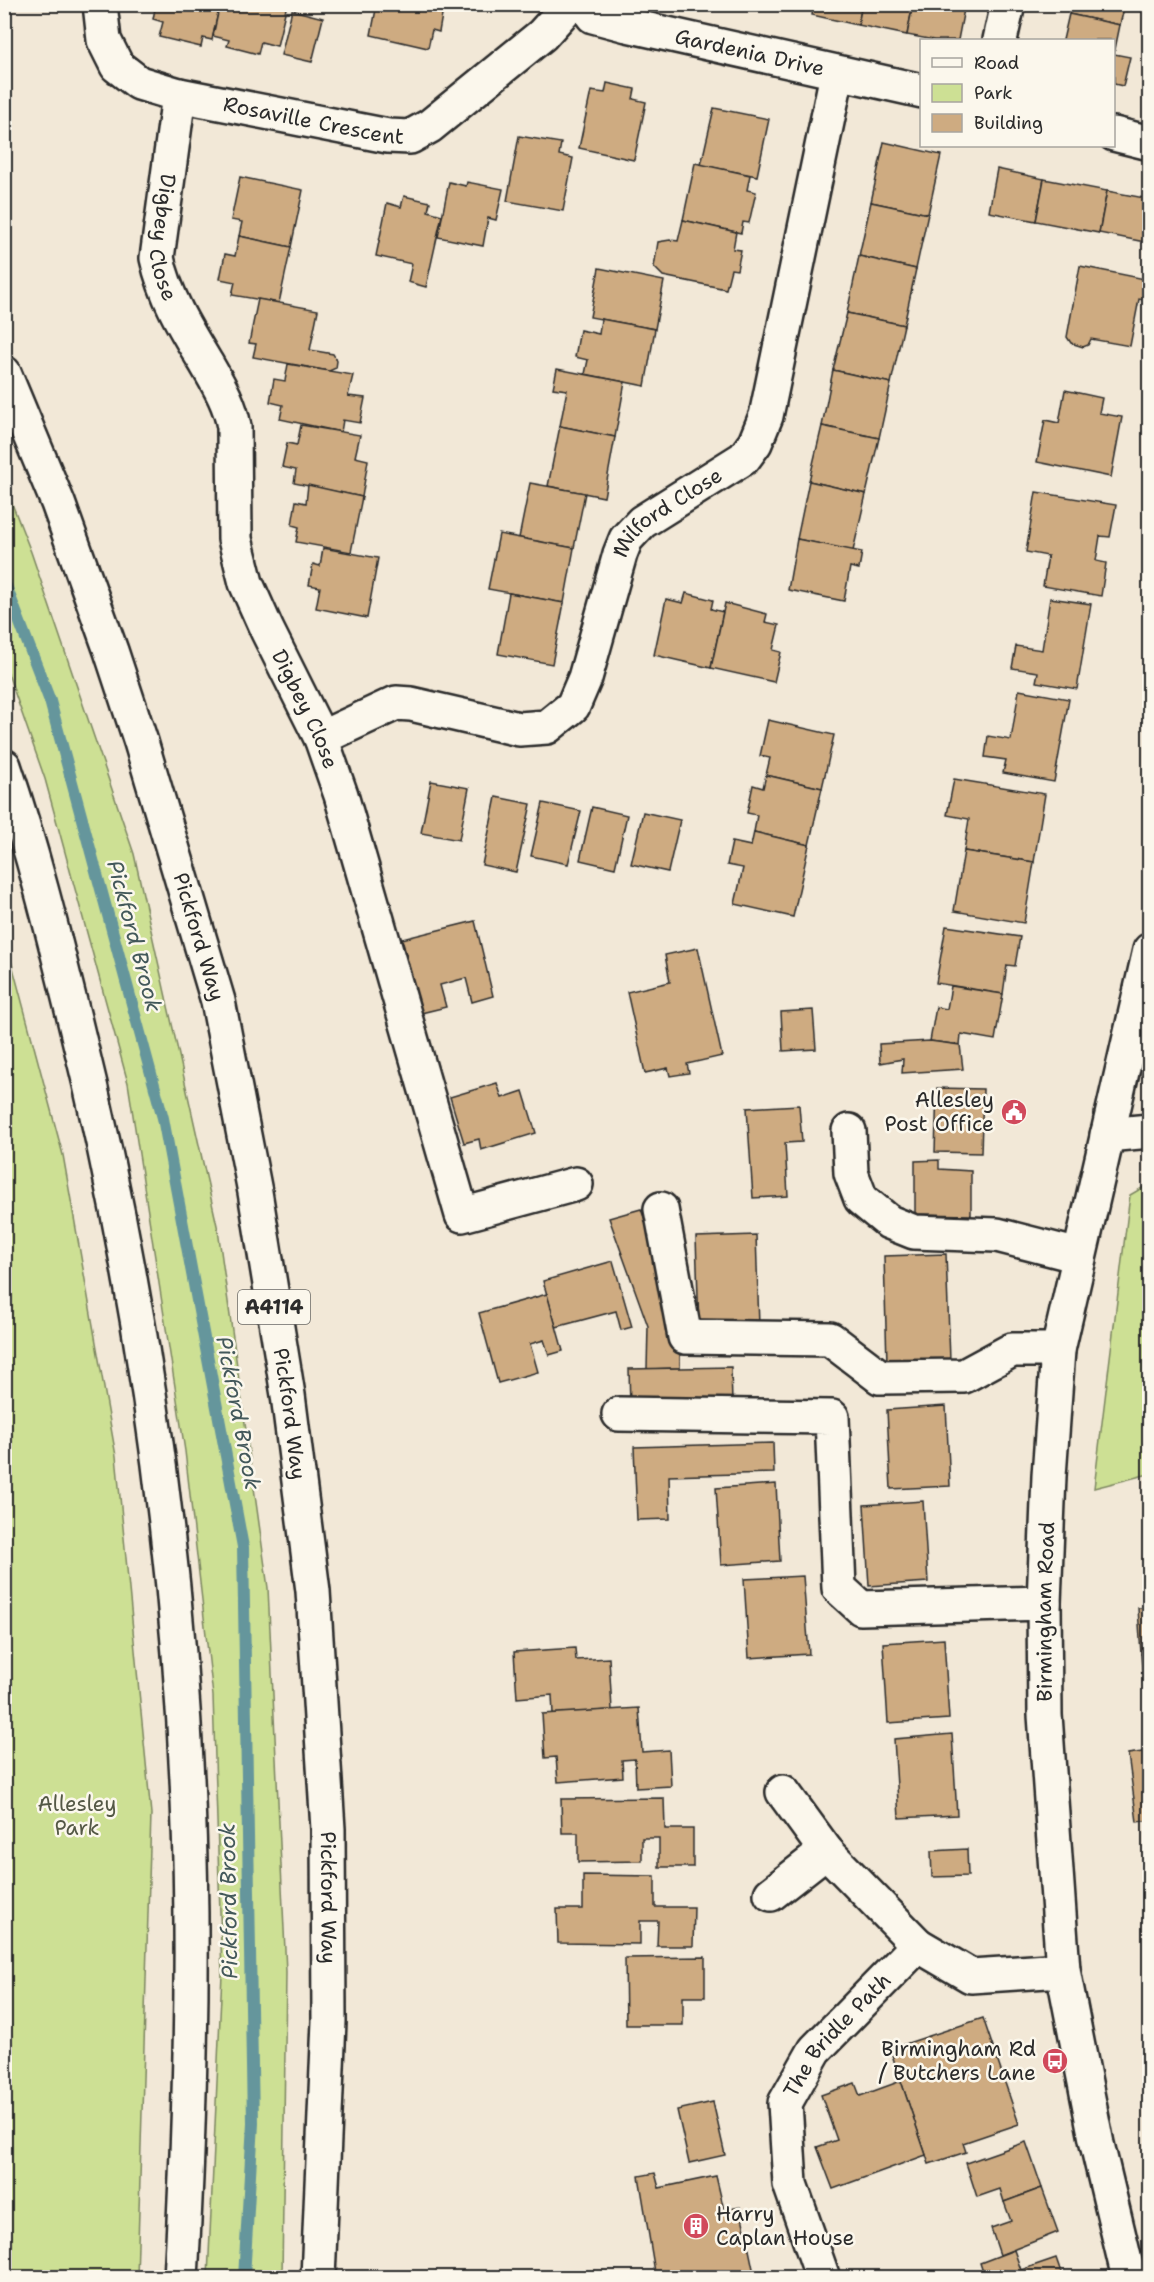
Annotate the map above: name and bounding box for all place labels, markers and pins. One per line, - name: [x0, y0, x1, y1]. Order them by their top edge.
- place label: Allesley Post Office: [885, 1086, 994, 1138]
- public building icon: Allesley Post Office: [999, 1097, 1029, 1127]
- place label: Birmingham Rd / Butchers Lane: [878, 2035, 1036, 2087]
- bus stop icon: Birmingham Rd / Butchers Lane: [1040, 2046, 1070, 2076]
- place label: Harry Caplan House: [716, 2200, 854, 2252]
- building icon: Harry Caplan House: [681, 2211, 711, 2241]

